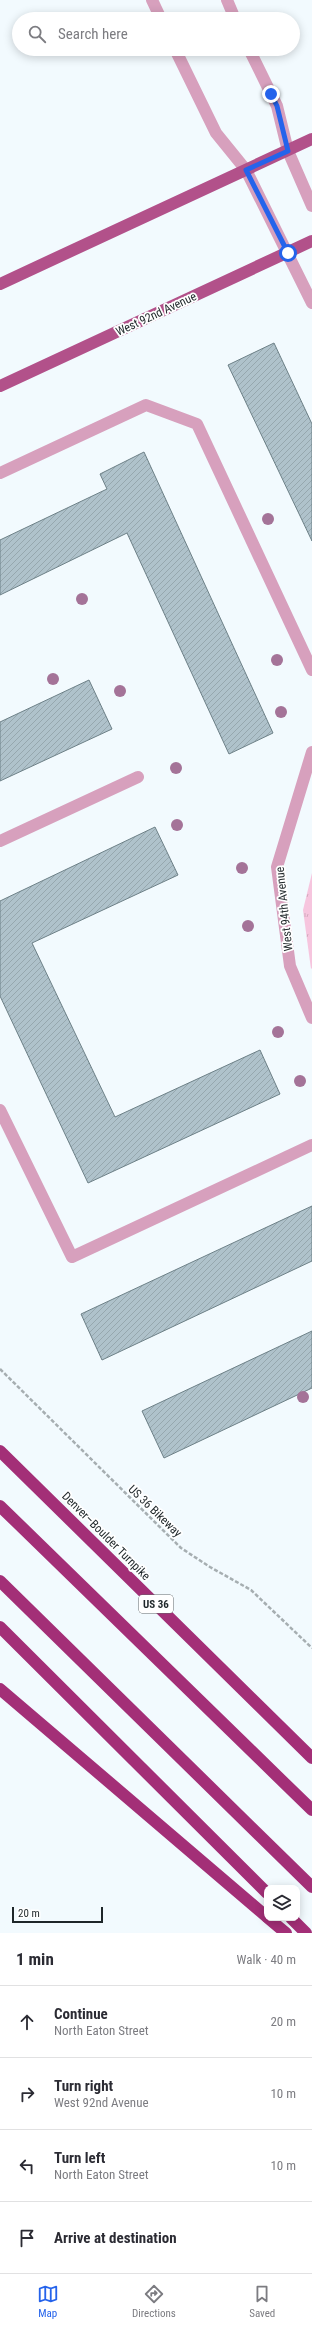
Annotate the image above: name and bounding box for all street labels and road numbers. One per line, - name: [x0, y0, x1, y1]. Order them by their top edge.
- street label: West 92nd Avenue: [113, 289, 199, 339]
- street label: West 94th Avenue: [273, 866, 295, 952]
- street label: US 36 Bikeway: [125, 1482, 185, 1540]
- street label: Denver–Boulder Turnpike: [59, 1489, 153, 1583]
- road number: US 36: [139, 1595, 173, 1613]

